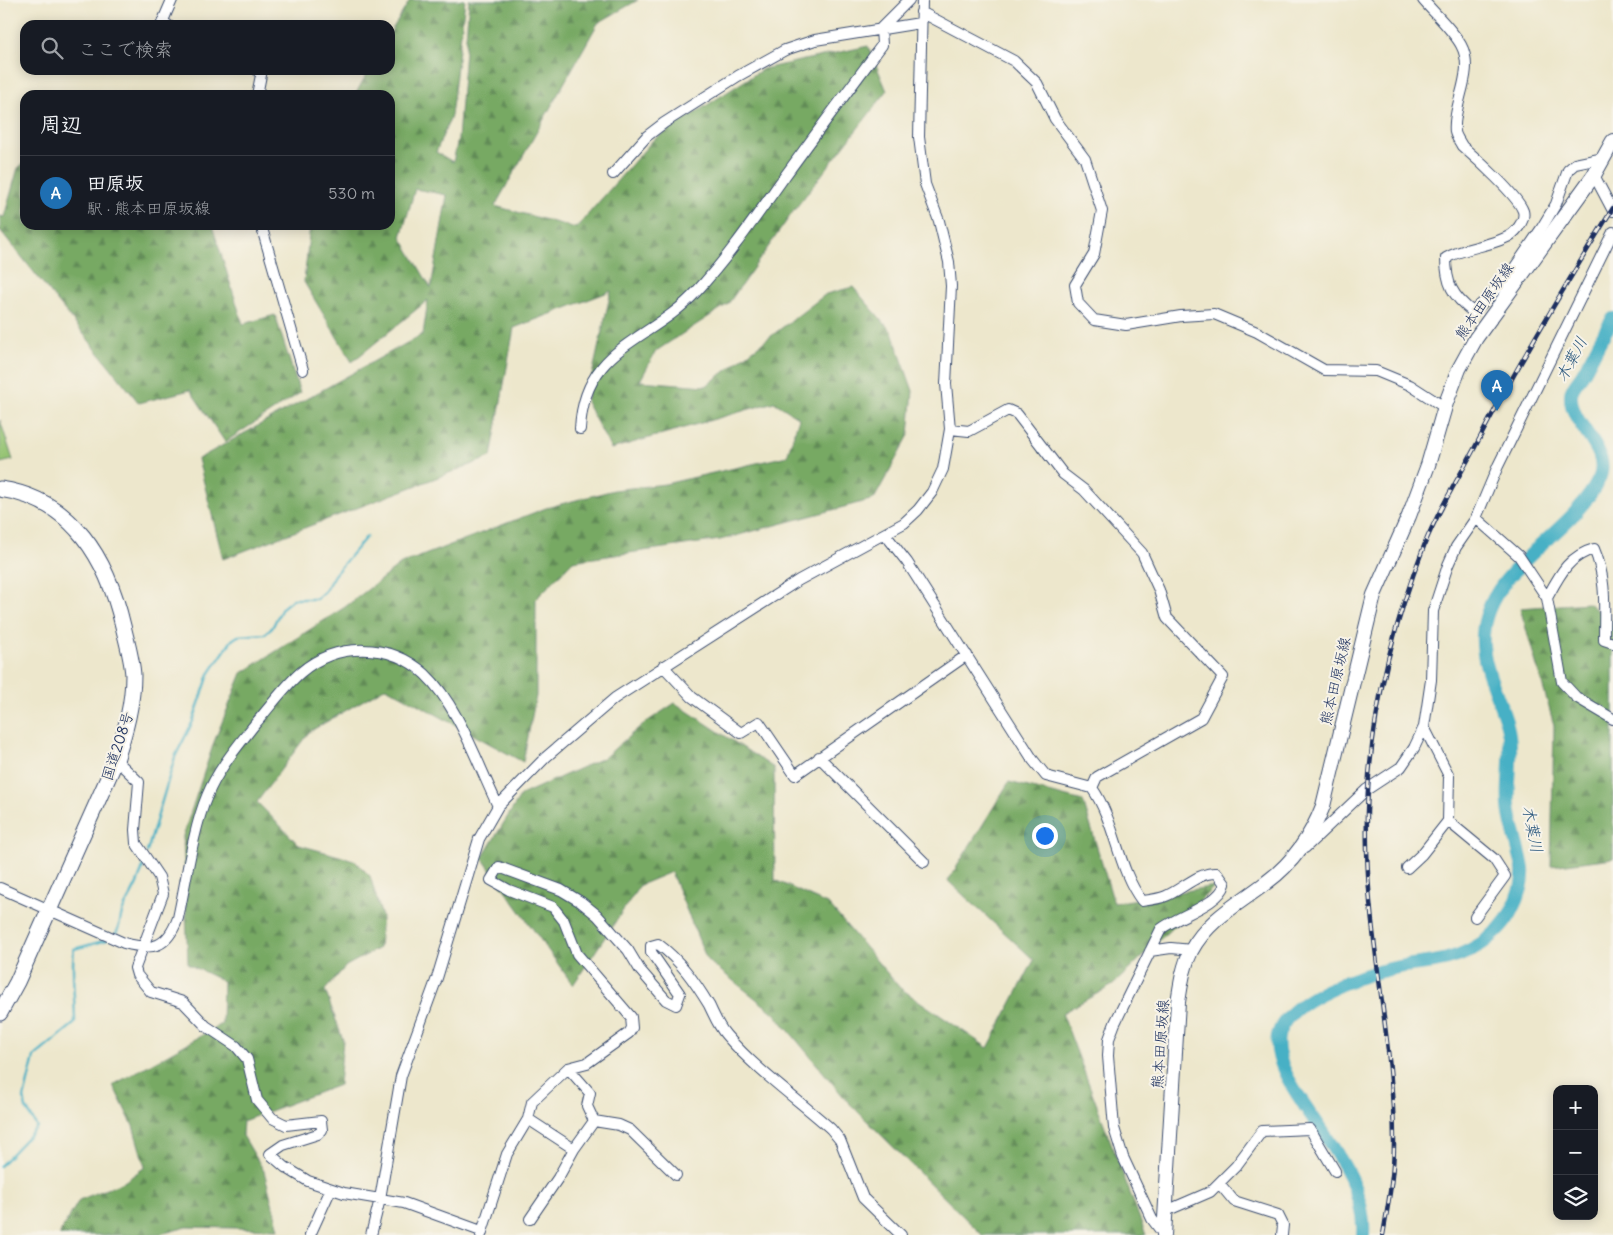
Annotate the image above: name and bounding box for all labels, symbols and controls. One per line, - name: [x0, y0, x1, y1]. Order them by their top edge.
- search box: [20, 20, 395, 75]
- icon: search: [38, 34, 66, 62]
- text: ここで検索: [78, 37, 173, 61]
- text: 周辺: [40, 111, 82, 138]
- text: 田原坂: [87, 171, 144, 195]
- text: A: [51, 183, 61, 203]
- text: 530 m: [328, 183, 375, 203]
- text: 駅 · 熊本田原坂線: [87, 198, 210, 218]
- street label: 熊本田原坂線: [1450, 259, 1518, 343]
- water label: 木葉川: [1551, 333, 1591, 385]
- pin: A: [1481, 370, 1513, 411]
- street label: 熊本田原坂線: [1316, 635, 1354, 727]
- street label: 国道208号: [97, 709, 137, 783]
- water label: 木葉川: [1519, 804, 1547, 854]
- your location: [1032, 823, 1058, 849]
- street label: 熊本田原坂線: [1147, 998, 1173, 1090]
- map controls: [1553, 1085, 1598, 1220]
- button: +: [1553, 1085, 1598, 1130]
- button: −: [1553, 1130, 1598, 1175]
- button: layers: [1553, 1175, 1598, 1220]

